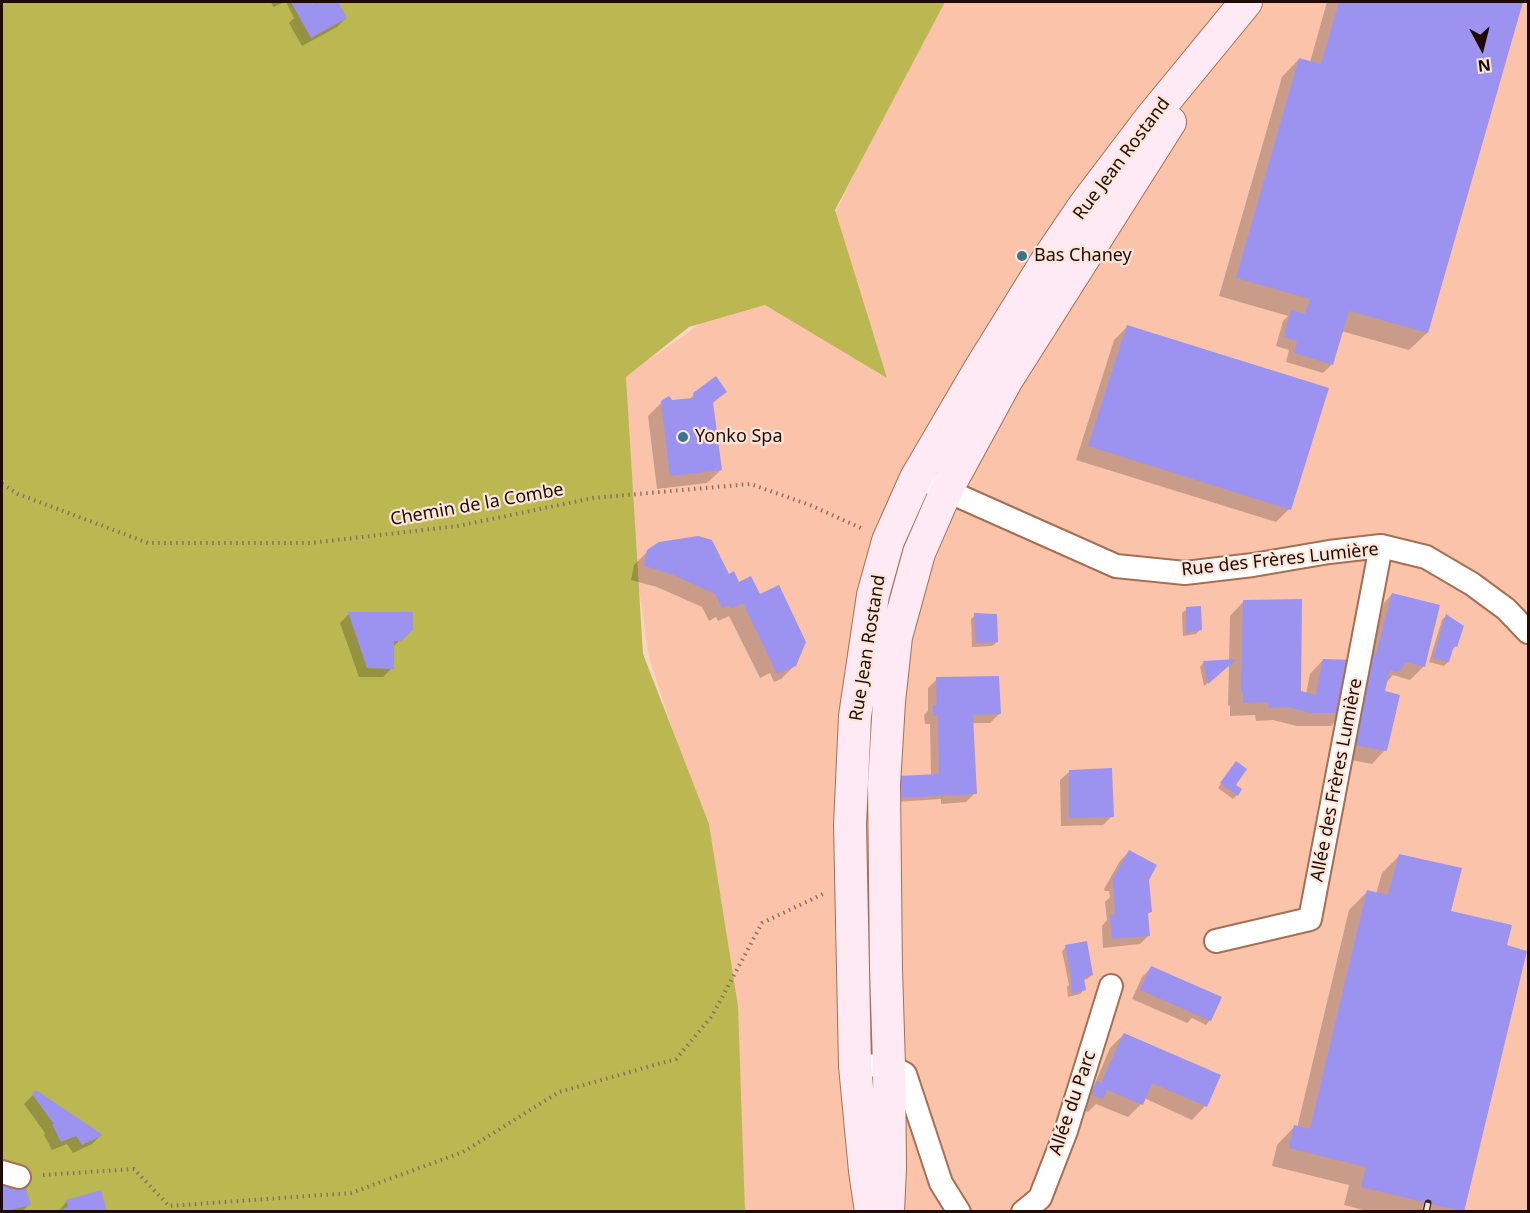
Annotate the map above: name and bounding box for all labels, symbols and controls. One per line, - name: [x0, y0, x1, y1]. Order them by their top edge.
- north arrow: [1452, 18, 1512, 78]
- text: N: [1476, 54, 1492, 78]
- street label: Rue Jean Rostand: [1069, 94, 1175, 224]
- place label: Bas Chaney: [1034, 245, 1132, 267]
- marker: Bas Chaney: [1015, 249, 1029, 263]
- place label: Yonko Spa: [695, 426, 783, 448]
- marker: Yonko Spa: [676, 430, 690, 444]
- street label: Chemin de la Combe: [389, 479, 565, 531]
- street label: Rue des Frères Lumière: [1180, 539, 1380, 581]
- street label: Rue Jean Rostand: [846, 573, 890, 723]
- street label: Allée des Frères Lumière: [1307, 676, 1367, 884]
- street label: Allée du Parc: [1045, 1048, 1101, 1158]

